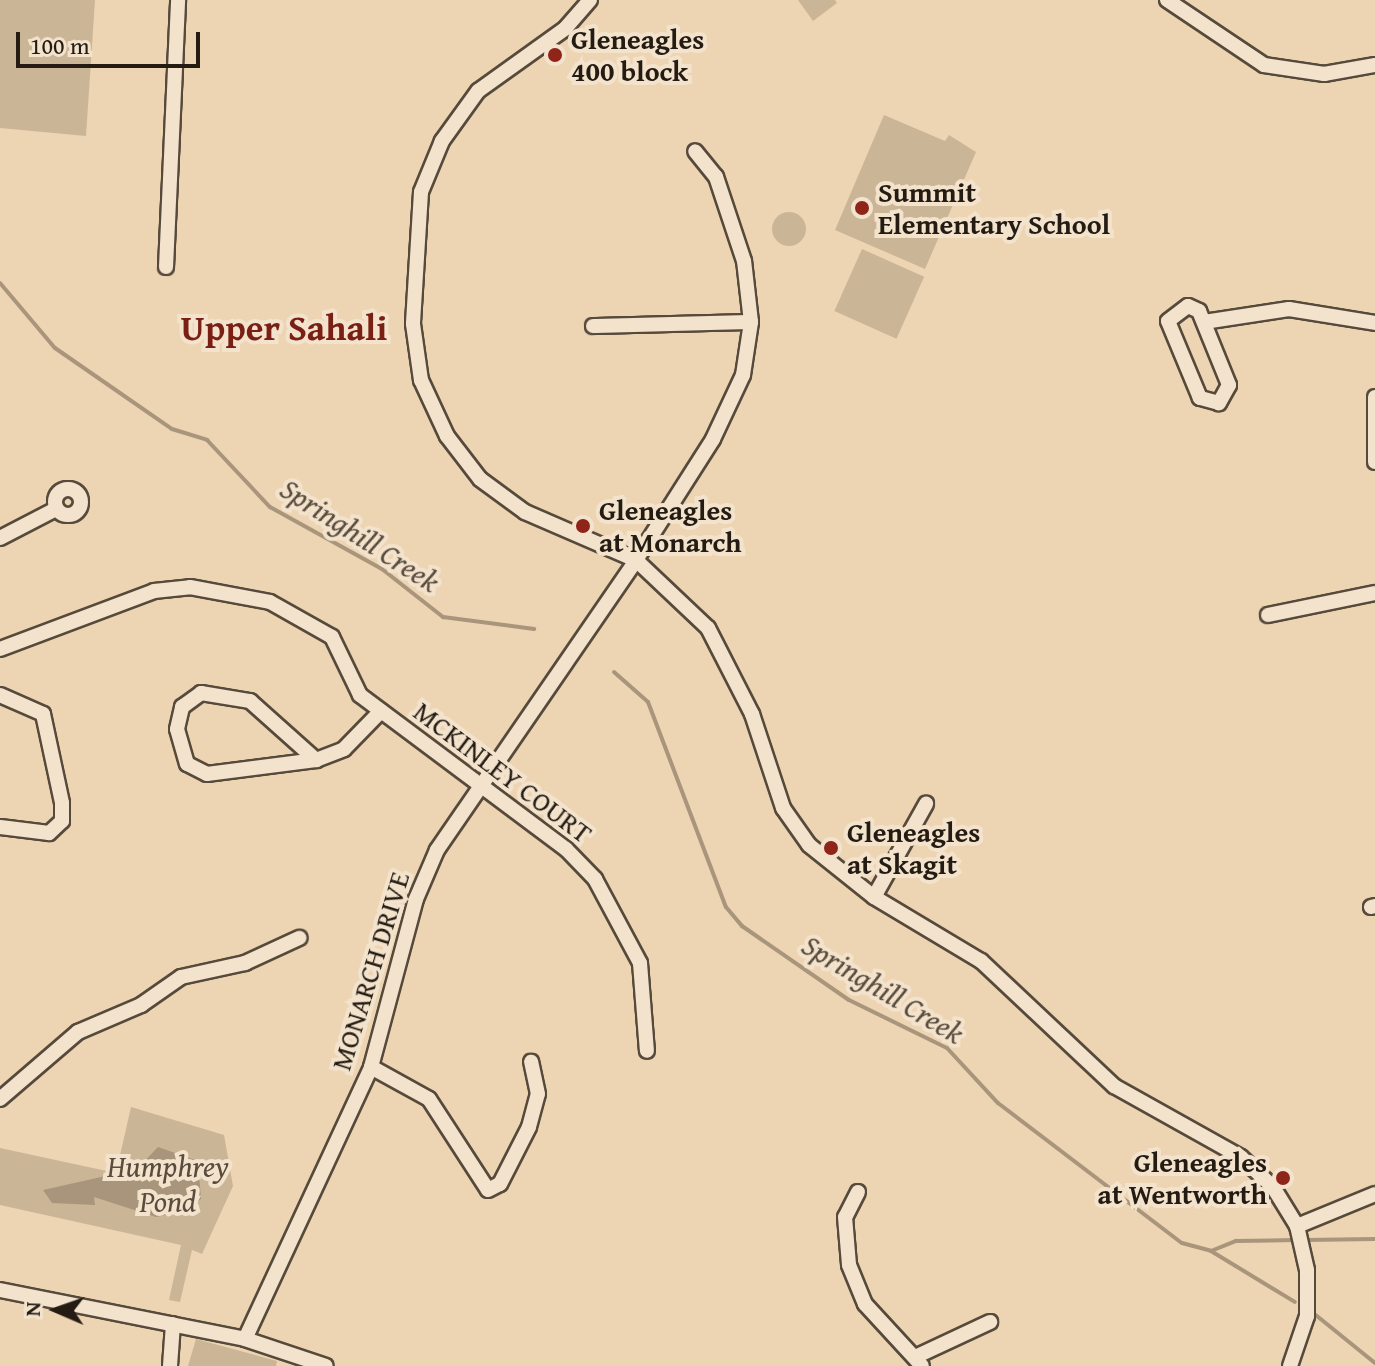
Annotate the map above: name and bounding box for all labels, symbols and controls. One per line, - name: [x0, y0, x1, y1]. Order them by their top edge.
- scale bar: [20, 16, 204, 66]
- place label: Gleneagles 400 block: [571, 22, 704, 88]
- text: 100 m: [30, 28, 90, 63]
- marker: Gleneagles 400 block: [546, 46, 564, 64]
- place label: Summit Elementary School: [878, 175, 1110, 241]
- marker: Summit Elementary School: [853, 199, 871, 217]
- district label: Upper Sahali: [181, 305, 387, 349]
- water label: Springhill Creek: [274, 470, 446, 600]
- place label: Gleneagles at Monarch: [599, 493, 741, 559]
- marker: Gleneagles at Monarch: [574, 517, 592, 535]
- street label: MCKINLEY COURT: [407, 694, 599, 850]
- place label: Gleneagles at Skagit: [847, 815, 980, 881]
- marker: Gleneagles at Skagit: [822, 839, 840, 857]
- street label: MONARCH DRIVE: [324, 868, 416, 1074]
- water label: Springhill Creek: [796, 927, 970, 1051]
- place label: Gleneagles at Wentworth: [1098, 1145, 1267, 1211]
- water label: Humphrey Pond: [107, 1148, 229, 1218]
- marker: Gleneagles at Wentworth: [1274, 1169, 1292, 1187]
- north arrow: [16, 1270, 96, 1350]
- text: N: [16, 1301, 48, 1317]

